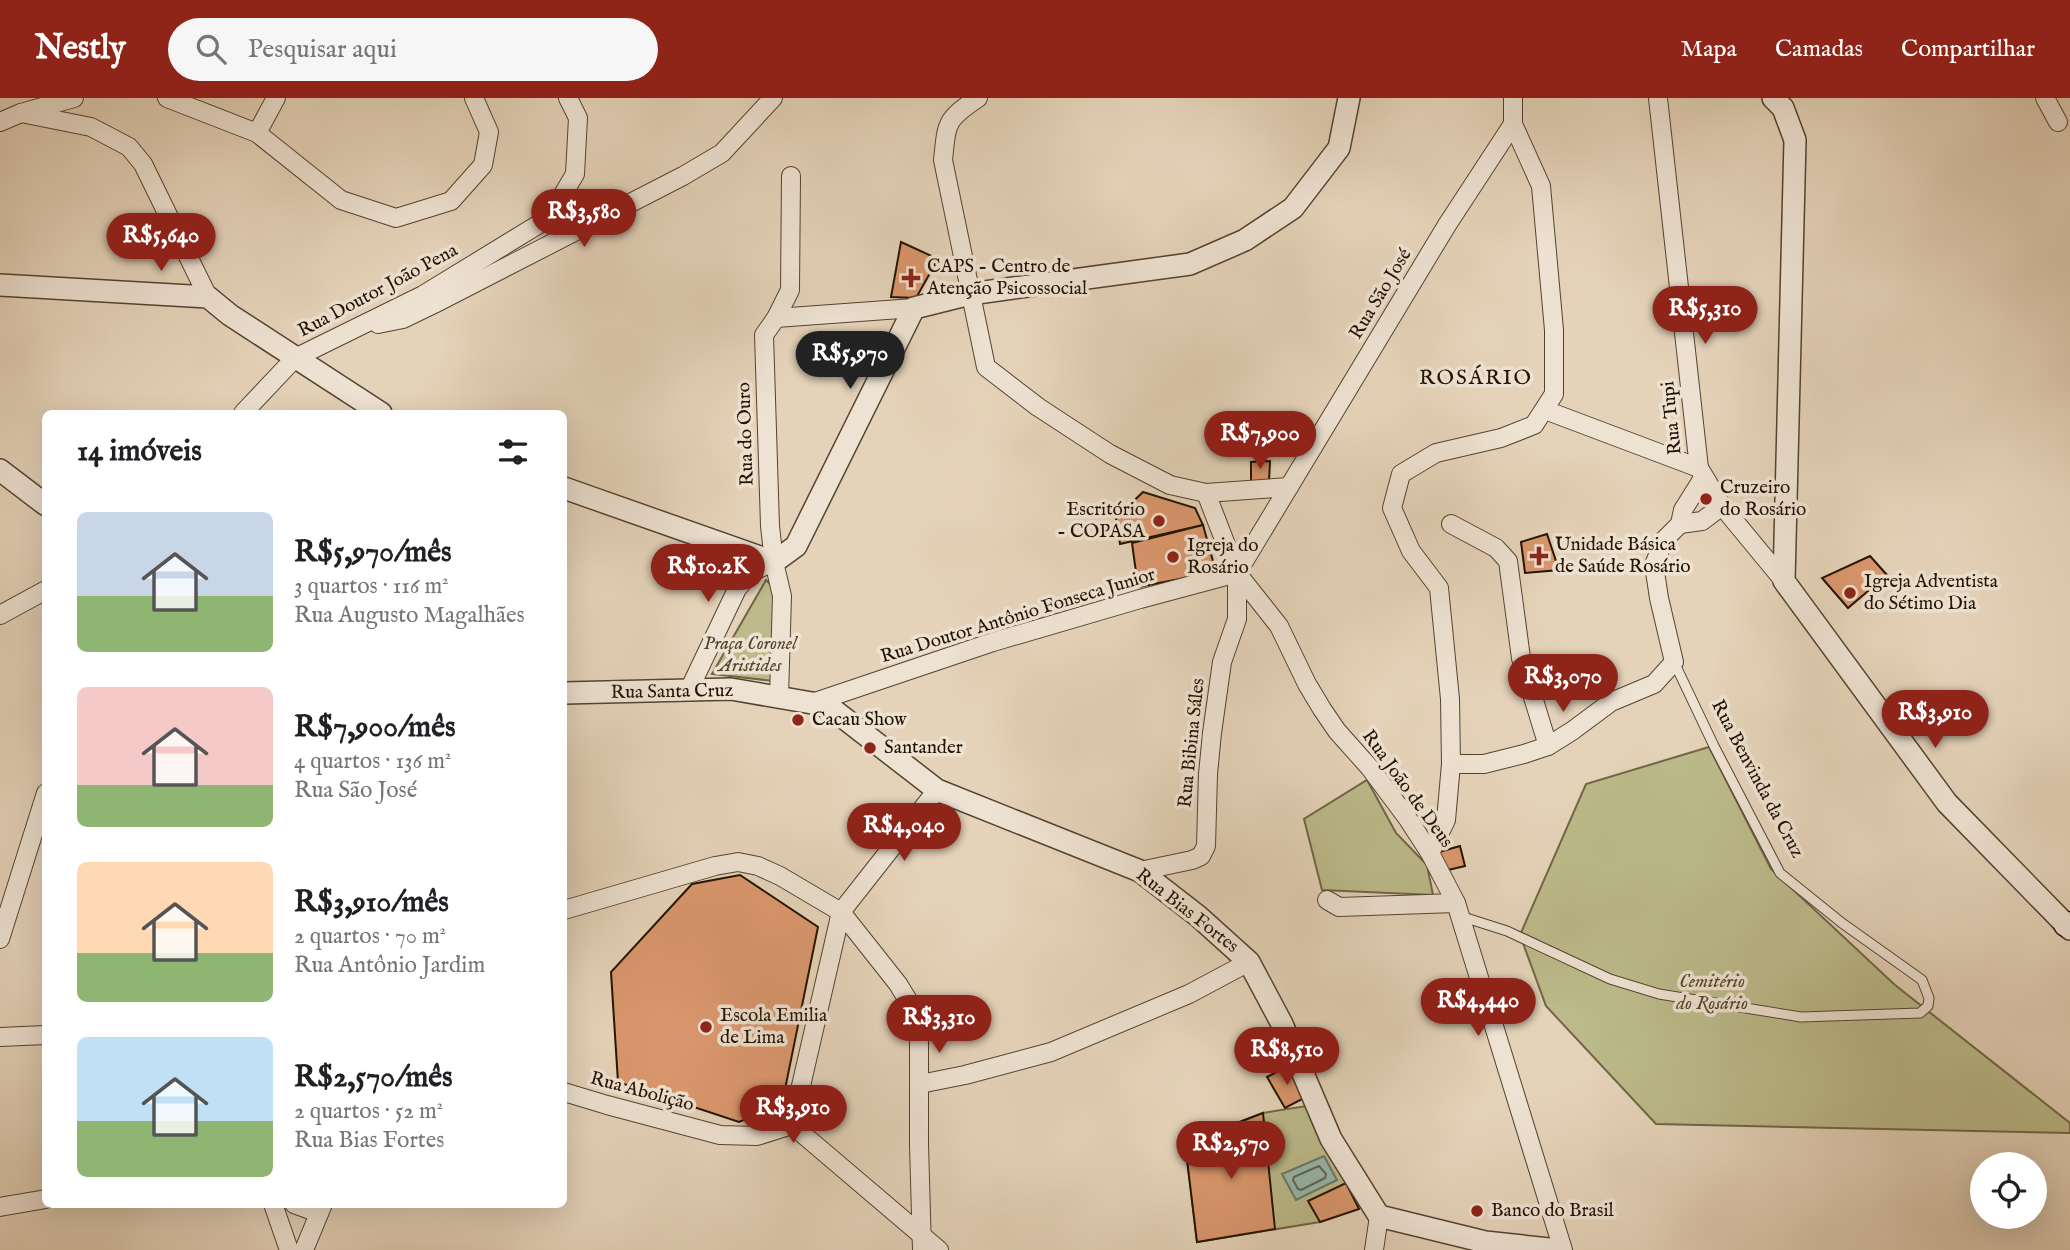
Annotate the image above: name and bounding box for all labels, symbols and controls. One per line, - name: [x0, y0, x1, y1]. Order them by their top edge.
- search box: [168, 18, 658, 81]
- text: Nestly: [35, 28, 126, 70]
- icon: search: [192, 30, 230, 68]
- text: Pesquisar aqui: [248, 33, 397, 66]
- text: Mapa: [1681, 34, 1737, 65]
- text: Camadas: [1775, 34, 1863, 65]
- text: Compartilhar: [1901, 34, 2035, 65]
- pin: R$3,580: [519, 190, 649, 249]
- text: R$3,580: [547, 197, 621, 226]
- pin: R$5,640: [96, 214, 226, 273]
- text: R$5,640: [123, 221, 199, 250]
- street label: Rua Doutor João Pena: [294, 238, 463, 343]
- street label: Rua São José: [1344, 244, 1418, 344]
- place label: CAPS - Centro de Atenção Psicossocial: [926, 255, 1088, 301]
- marker: CAPS - Centro de Atenção Psicossocial: [901, 268, 921, 288]
- pin: R$5,310: [1640, 286, 1770, 346]
- text: R$5,310: [1669, 294, 1741, 323]
- pin: R$5,970: [785, 331, 915, 391]
- text: R$5,970: [812, 339, 888, 368]
- district label: ROSÁRIO: [1419, 364, 1533, 392]
- street label: Rua Tupi: [1656, 380, 1688, 456]
- street label: Rua do Ouro: [732, 382, 760, 486]
- pin: R$7,900: [1195, 412, 1325, 471]
- text: R$7,900: [1220, 419, 1300, 448]
- text: 14 imóveis: [77, 433, 202, 471]
- icon: filters: [494, 433, 532, 471]
- place label: Cruzeiro do Rosário: [1720, 476, 1806, 522]
- marker: Cruzeiro do Rosário: [1698, 491, 1714, 507]
- place label: Escritório - COPASA: [1057, 498, 1146, 544]
- marker: Escritório - COPASA: [1151, 513, 1167, 529]
- place label: Unidade Básica de Saúde Rosário: [1555, 533, 1691, 579]
- text: R$5,970/mês: [294, 534, 452, 572]
- place label: Igreja do Rosário: [1187, 534, 1258, 580]
- icon: home: [133, 540, 217, 624]
- pin: R$10.2K: [643, 545, 773, 604]
- marker: Unidade Básica de Saúde Rosário: [1529, 546, 1549, 566]
- marker: Igreja do Rosário: [1165, 549, 1181, 565]
- text: R$10.2K: [667, 552, 749, 581]
- street label: Rua Doutor Antônio Fonseca Junior: [878, 563, 1158, 669]
- place label: Igreja Adventista do Sétimo Dia: [1864, 570, 1999, 616]
- text: 3 quartos · 116 m²: [294, 572, 449, 601]
- marker: Igreja Adventista do Sétimo Dia: [1842, 585, 1858, 601]
- text: Rua Augusto Magalhães: [294, 601, 525, 630]
- park label: Praça Coronel Aristides: [703, 632, 798, 678]
- pin: R$3,070: [1498, 654, 1628, 714]
- text: R$3,070: [1524, 662, 1602, 691]
- street label: Rua Bibina Sáles: [1173, 677, 1211, 809]
- street label: Rua Santa Cruz: [610, 679, 734, 705]
- pin: R$3,910: [1870, 690, 2000, 750]
- street label: Rua Benvinda da Cruz: [1705, 696, 1809, 862]
- text: R$3,910: [1898, 698, 1972, 727]
- place label: Cacau Show: [812, 708, 907, 732]
- text: R$7,900/mês: [294, 709, 455, 747]
- marker: Cacau Show: [790, 712, 806, 728]
- icon: home: [133, 715, 217, 799]
- street label: Rua João de Deus: [1356, 725, 1458, 853]
- place label: Santander: [884, 736, 963, 760]
- marker: Santander: [862, 740, 878, 756]
- text: 4 quartos · 136 m²: [294, 747, 451, 776]
- text: Rua São José: [294, 776, 417, 805]
- pin: R$4,040: [839, 804, 969, 863]
- text: R$4,040: [863, 811, 945, 840]
- street label: Rua Bias Fortes: [1131, 863, 1243, 959]
- text: R$3,910/mês: [294, 884, 449, 922]
- icon: home: [133, 890, 217, 974]
- text: 2 quartos · 70 m²: [294, 922, 446, 951]
- text: Rua Antônio Jardim: [294, 951, 485, 980]
- park label: Cemitério do Rosário: [1675, 970, 1748, 1016]
- pin: R$4,440: [1413, 978, 1543, 1038]
- text: R$4,440: [1437, 986, 1519, 1015]
- pin: R$3,310: [874, 996, 1004, 1055]
- text: R$3,310: [902, 1003, 976, 1032]
- place label: Escola Emilia de Lima: [720, 1004, 828, 1050]
- marker: Escola Emilia de Lima: [698, 1019, 714, 1035]
- pin: R$8,510: [1222, 1028, 1352, 1087]
- text: R$8,510: [1250, 1035, 1324, 1064]
- text: R$2,570/mês: [294, 1059, 453, 1097]
- icon: home: [133, 1065, 217, 1149]
- street label: Rua Abolição: [587, 1067, 697, 1117]
- pin: R$3,910: [728, 1086, 858, 1145]
- text: R$3,910: [756, 1093, 830, 1122]
- text: 2 quartos · 52 m²: [294, 1097, 443, 1126]
- pin: R$2,570: [1166, 1122, 1296, 1181]
- text: Rua Bias Fortes: [294, 1126, 444, 1155]
- text: R$2,570: [1192, 1129, 1270, 1158]
- map controls: [1970, 1152, 2047, 1229]
- button: locate: [1970, 1152, 2047, 1229]
- place label: Banco do Brasil: [1491, 1199, 1614, 1223]
- marker: Banco do Brasil: [1469, 1203, 1485, 1219]

